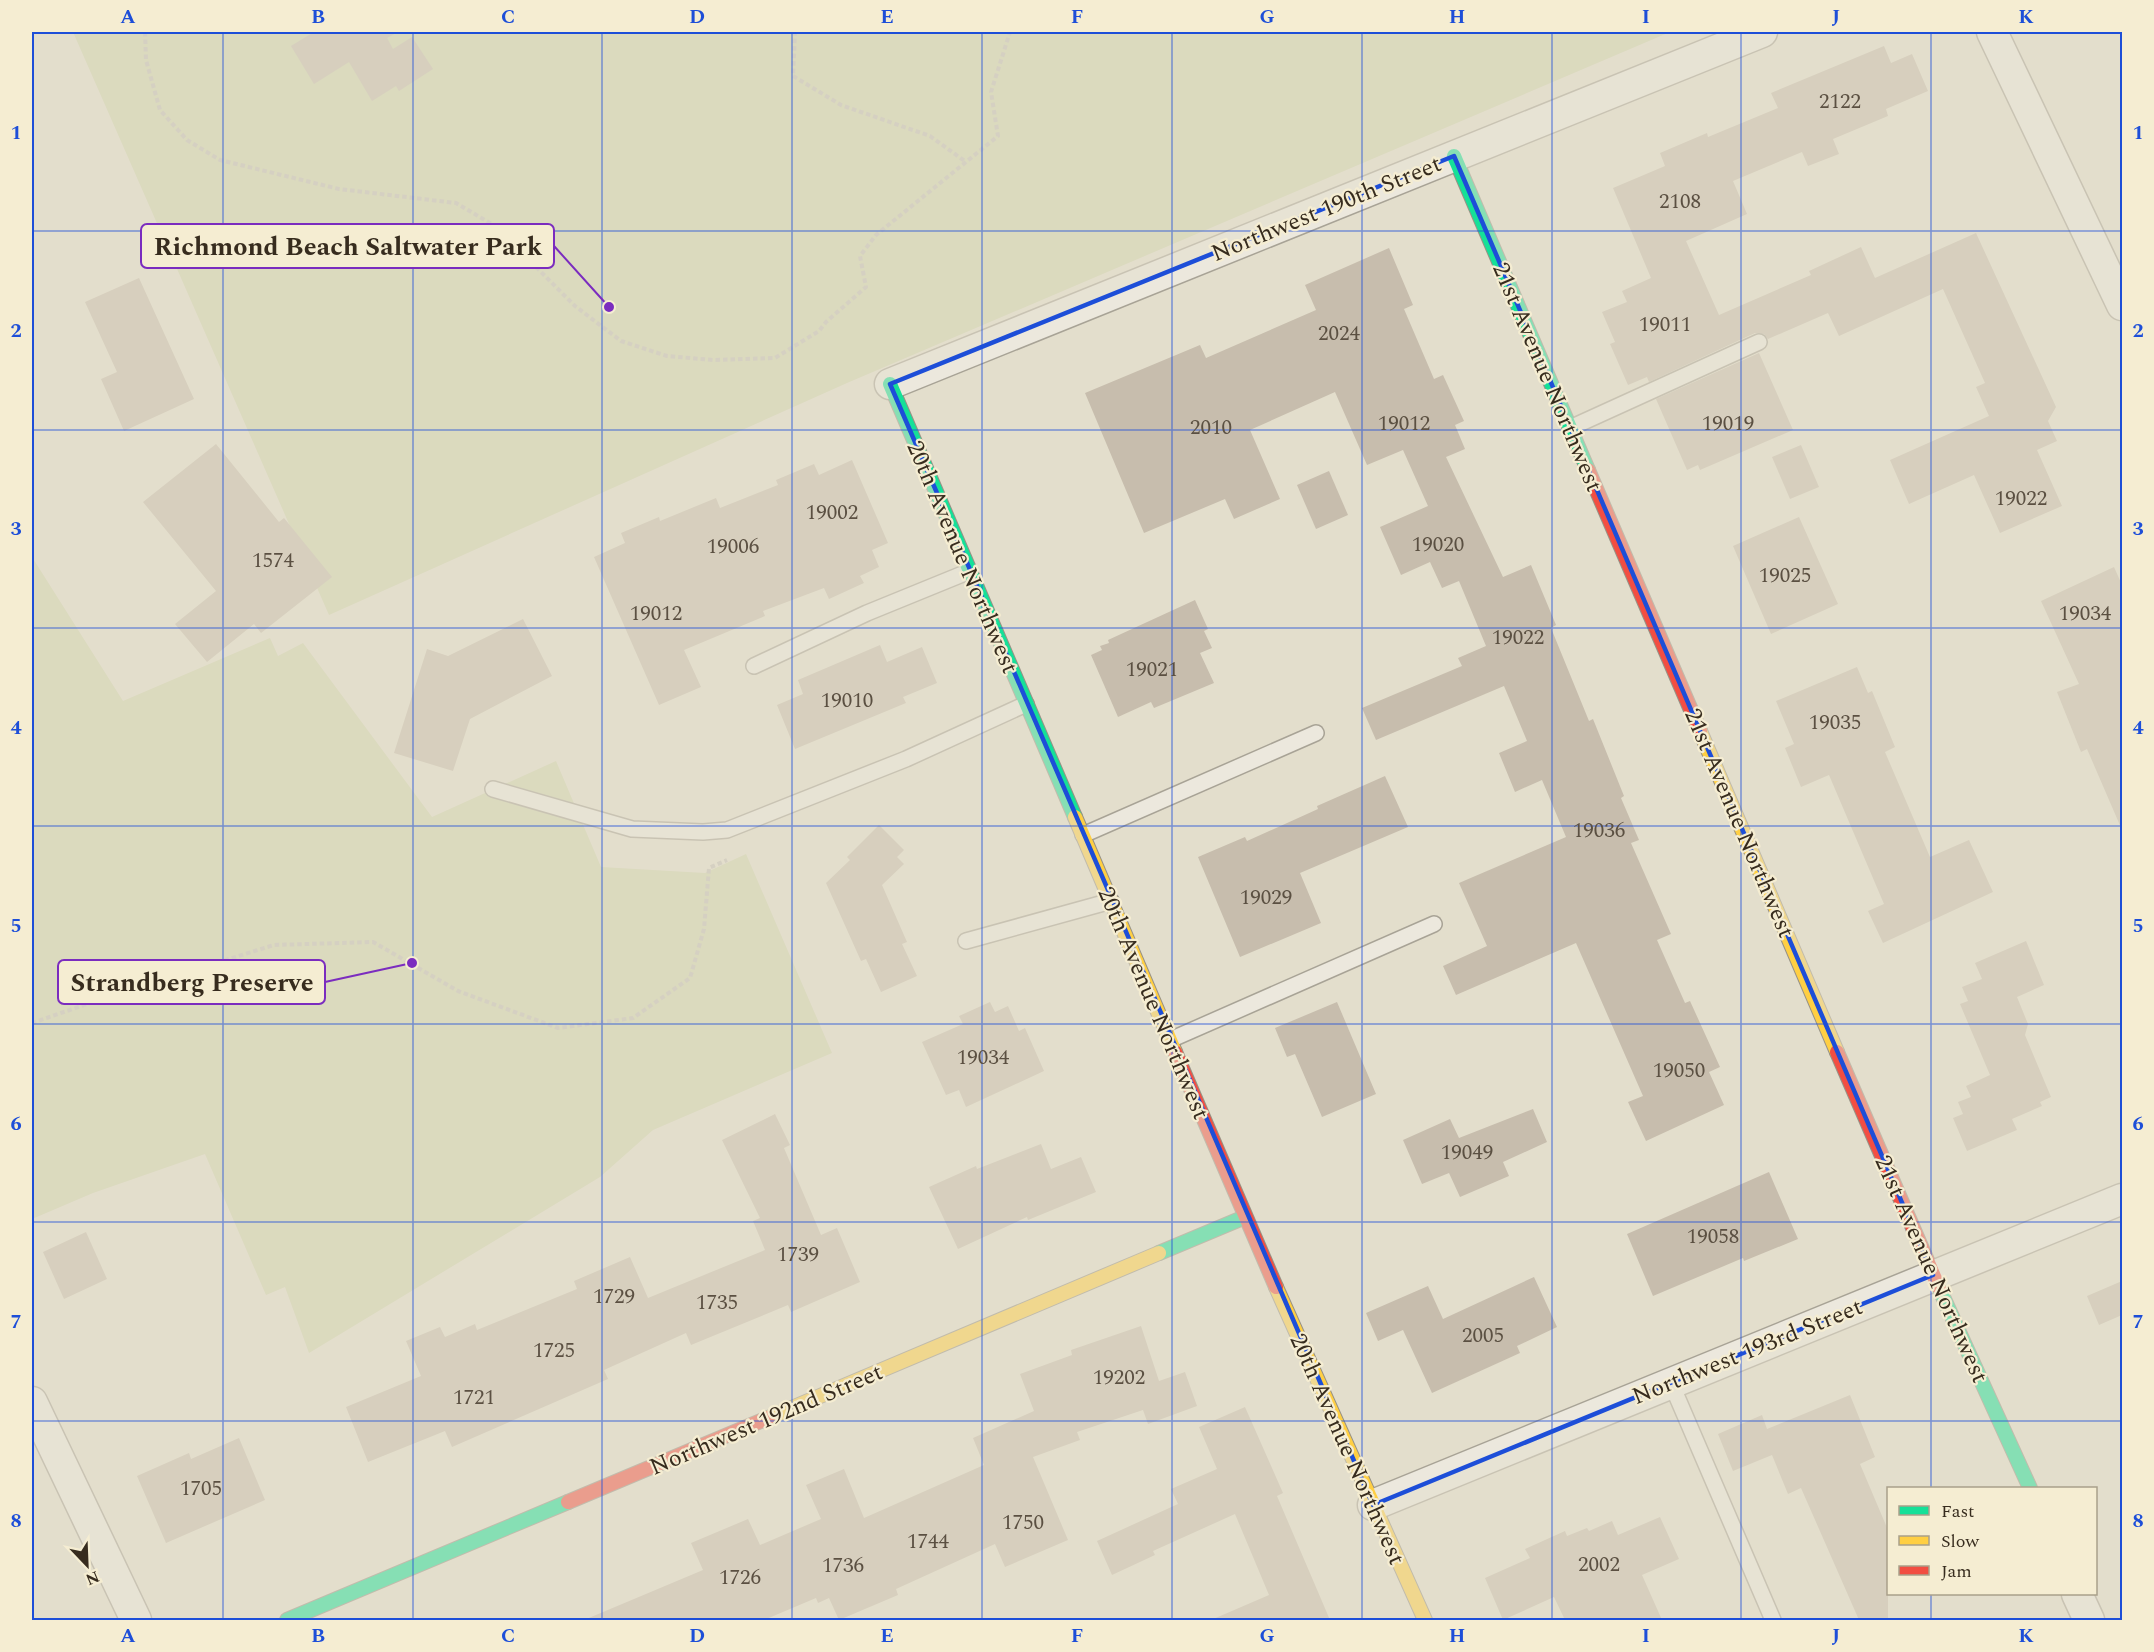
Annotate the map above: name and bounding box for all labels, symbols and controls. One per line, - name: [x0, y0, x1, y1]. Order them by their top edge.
- text: A: [120, 2, 136, 32]
- text: B: [311, 2, 325, 32]
- text: C: [501, 2, 515, 32]
- text: D: [689, 2, 705, 32]
- text: E: [880, 2, 894, 32]
- text: F: [1071, 2, 1083, 32]
- text: G: [1259, 2, 1275, 32]
- text: H: [1449, 2, 1465, 32]
- text: I: [1642, 2, 1650, 32]
- text: J: [1832, 2, 1840, 32]
- text: K: [2018, 2, 2034, 32]
- house number: 2122: [1819, 86, 1861, 118]
- text: 1: [10, 118, 22, 148]
- text: 1: [2132, 118, 2144, 148]
- street label: Northwest 190th Street: [1206, 146, 1447, 272]
- house number: 2108: [1659, 186, 1701, 218]
- callout: Richmond Beach Saltwater Park: [141, 224, 554, 268]
- text: Richmond Beach Saltwater Park: [154, 227, 543, 267]
- street label: 21st Avenue Northwest: [1482, 257, 1612, 498]
- house number: 19011: [1639, 309, 1691, 341]
- text: 2: [10, 316, 22, 346]
- text: 2: [2132, 316, 2144, 346]
- house number: 2024: [1318, 318, 1360, 350]
- house number: 19012: [1378, 408, 1430, 440]
- house number: 19019: [1702, 408, 1754, 440]
- house number: 2010: [1190, 412, 1232, 444]
- street label: 20th Avenue Northwest: [897, 435, 1027, 679]
- house number: 19022: [1995, 483, 2047, 515]
- house number: 19002: [806, 497, 858, 529]
- text: 3: [10, 514, 22, 544]
- text: 3: [2132, 514, 2144, 544]
- house number: 19020: [1412, 529, 1464, 561]
- house number: 19006: [707, 531, 759, 563]
- house number: 1574: [252, 545, 294, 577]
- house number: 19025: [1759, 560, 1811, 592]
- house number: 19012: [630, 598, 682, 630]
- house number: 19034: [2059, 598, 2112, 630]
- house number: 19022: [1492, 622, 1544, 654]
- house number: 19021: [1126, 654, 1178, 686]
- house number: 19010: [821, 685, 873, 717]
- street label: 21st Avenue Northwest: [1674, 703, 1804, 944]
- house number: 19035: [1809, 707, 1861, 739]
- text: 4: [10, 713, 22, 743]
- text: 4: [2132, 713, 2144, 743]
- house number: 19036: [1573, 815, 1625, 847]
- street label: 20th Avenue Northwest: [1088, 881, 1218, 1125]
- house number: 19029: [1240, 882, 1292, 914]
- text: 5: [10, 911, 22, 941]
- text: 5: [2132, 911, 2144, 941]
- callout: Strandberg Preserve: [58, 960, 325, 1004]
- text: Strandberg Preserve: [70, 963, 314, 1003]
- house number: 19034: [957, 1042, 1010, 1074]
- house number: 19050: [1653, 1055, 1705, 1087]
- text: 6: [10, 1109, 22, 1139]
- text: 6: [2132, 1109, 2144, 1139]
- house number: 19049: [1441, 1137, 1493, 1169]
- street label: 21st Avenue Northwest: [1865, 1150, 1998, 1389]
- house number: 19058: [1687, 1221, 1739, 1253]
- house number: 1739: [777, 1239, 819, 1271]
- house number: 1729: [593, 1281, 635, 1313]
- house number: 1735: [696, 1287, 738, 1319]
- street label: Northwest 193rd Street: [1627, 1289, 1868, 1415]
- text: 7: [10, 1307, 22, 1337]
- text: 7: [2132, 1307, 2144, 1337]
- house number: 2005: [1462, 1320, 1504, 1352]
- street label: 20th Avenue Northwest: [1280, 1328, 1414, 1571]
- house number: 1725: [533, 1335, 575, 1367]
- street label: Northwest 192nd Street: [644, 1354, 889, 1485]
- house number: 19202: [1093, 1362, 1145, 1394]
- house number: 1721: [453, 1382, 495, 1414]
- house number: 1705: [180, 1473, 222, 1505]
- legend: [1887, 1487, 2097, 1595]
- text: Fast: [1941, 1498, 1974, 1525]
- text: 8: [10, 1506, 22, 1536]
- text: 8: [2132, 1506, 2144, 1536]
- house number: 1750: [1002, 1507, 1044, 1539]
- house number: 1744: [907, 1526, 949, 1558]
- text: Slow: [1941, 1528, 1980, 1555]
- north arrow: [57, 1535, 117, 1595]
- house number: 2002: [1578, 1549, 1620, 1581]
- house number: 1736: [822, 1550, 864, 1582]
- text: Jam: [1941, 1558, 1972, 1585]
- house number: 1726: [719, 1562, 761, 1594]
- text: N: [82, 1564, 103, 1591]
- text: A: [120, 1621, 136, 1651]
- text: B: [311, 1621, 325, 1651]
- text: C: [501, 1621, 515, 1651]
- text: D: [689, 1621, 705, 1651]
- text: E: [880, 1621, 894, 1651]
- text: F: [1071, 1621, 1083, 1651]
- text: G: [1259, 1621, 1275, 1651]
- text: H: [1449, 1621, 1465, 1651]
- text: I: [1642, 1621, 1650, 1651]
- text: J: [1832, 1621, 1840, 1651]
- text: K: [2018, 1621, 2034, 1651]

